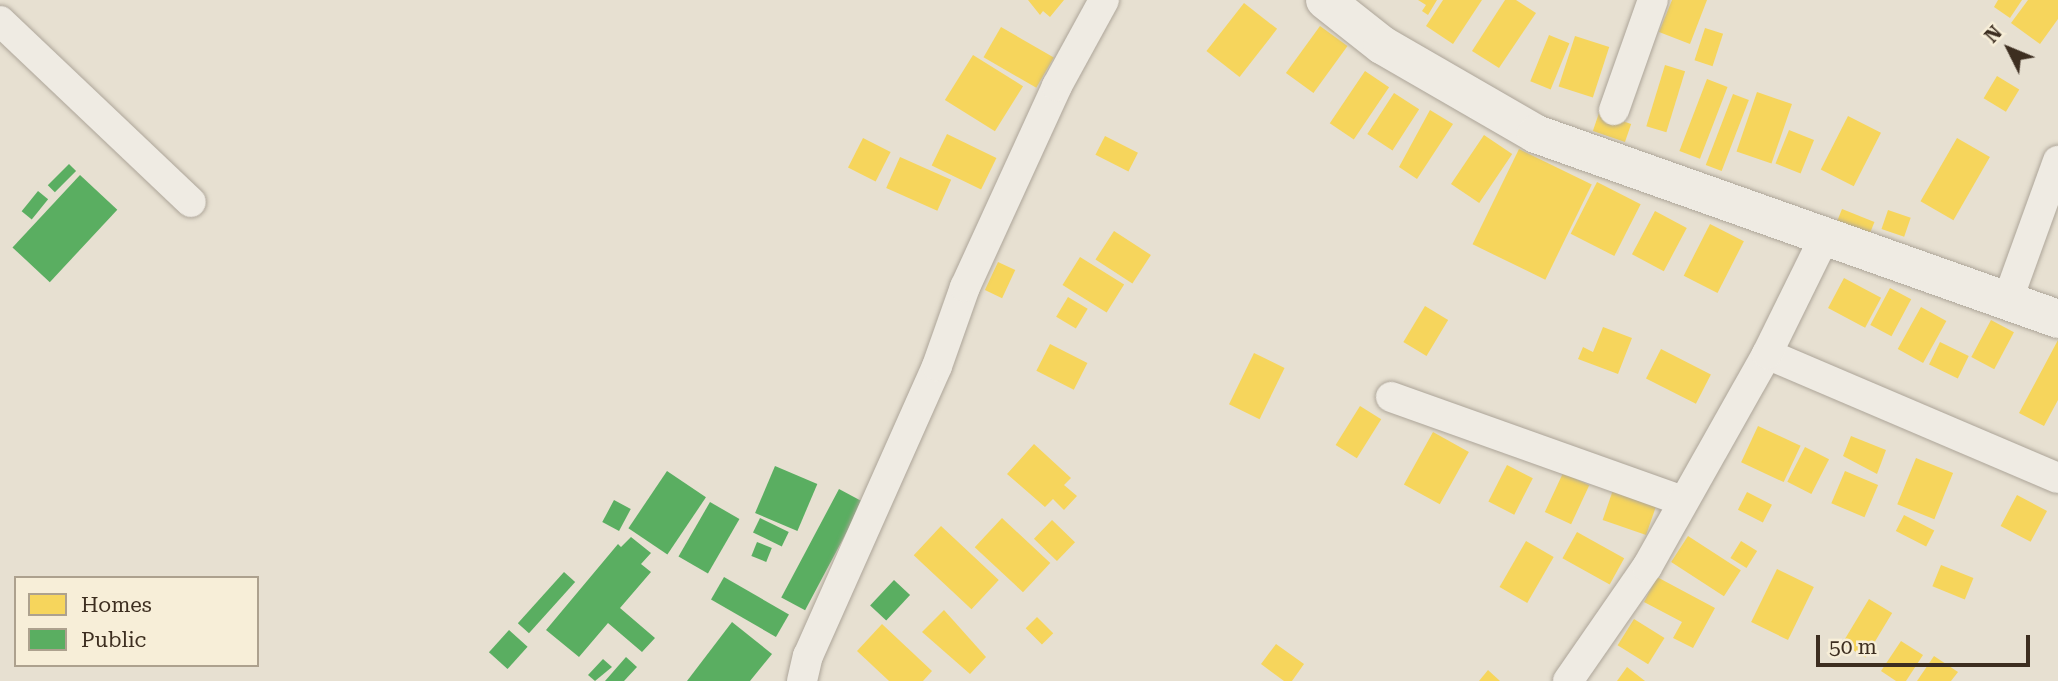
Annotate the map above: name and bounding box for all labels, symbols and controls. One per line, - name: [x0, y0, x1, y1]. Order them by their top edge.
- north arrow: [1974, 14, 2044, 84]
- text: N: [1980, 21, 2007, 48]
- legend: [14, 576, 259, 667]
- text: Homes: [81, 593, 152, 617]
- scale bar: [1820, 622, 2034, 666]
- text: Public: [81, 628, 146, 652]
- text: 50 m: [1829, 635, 1877, 659]

